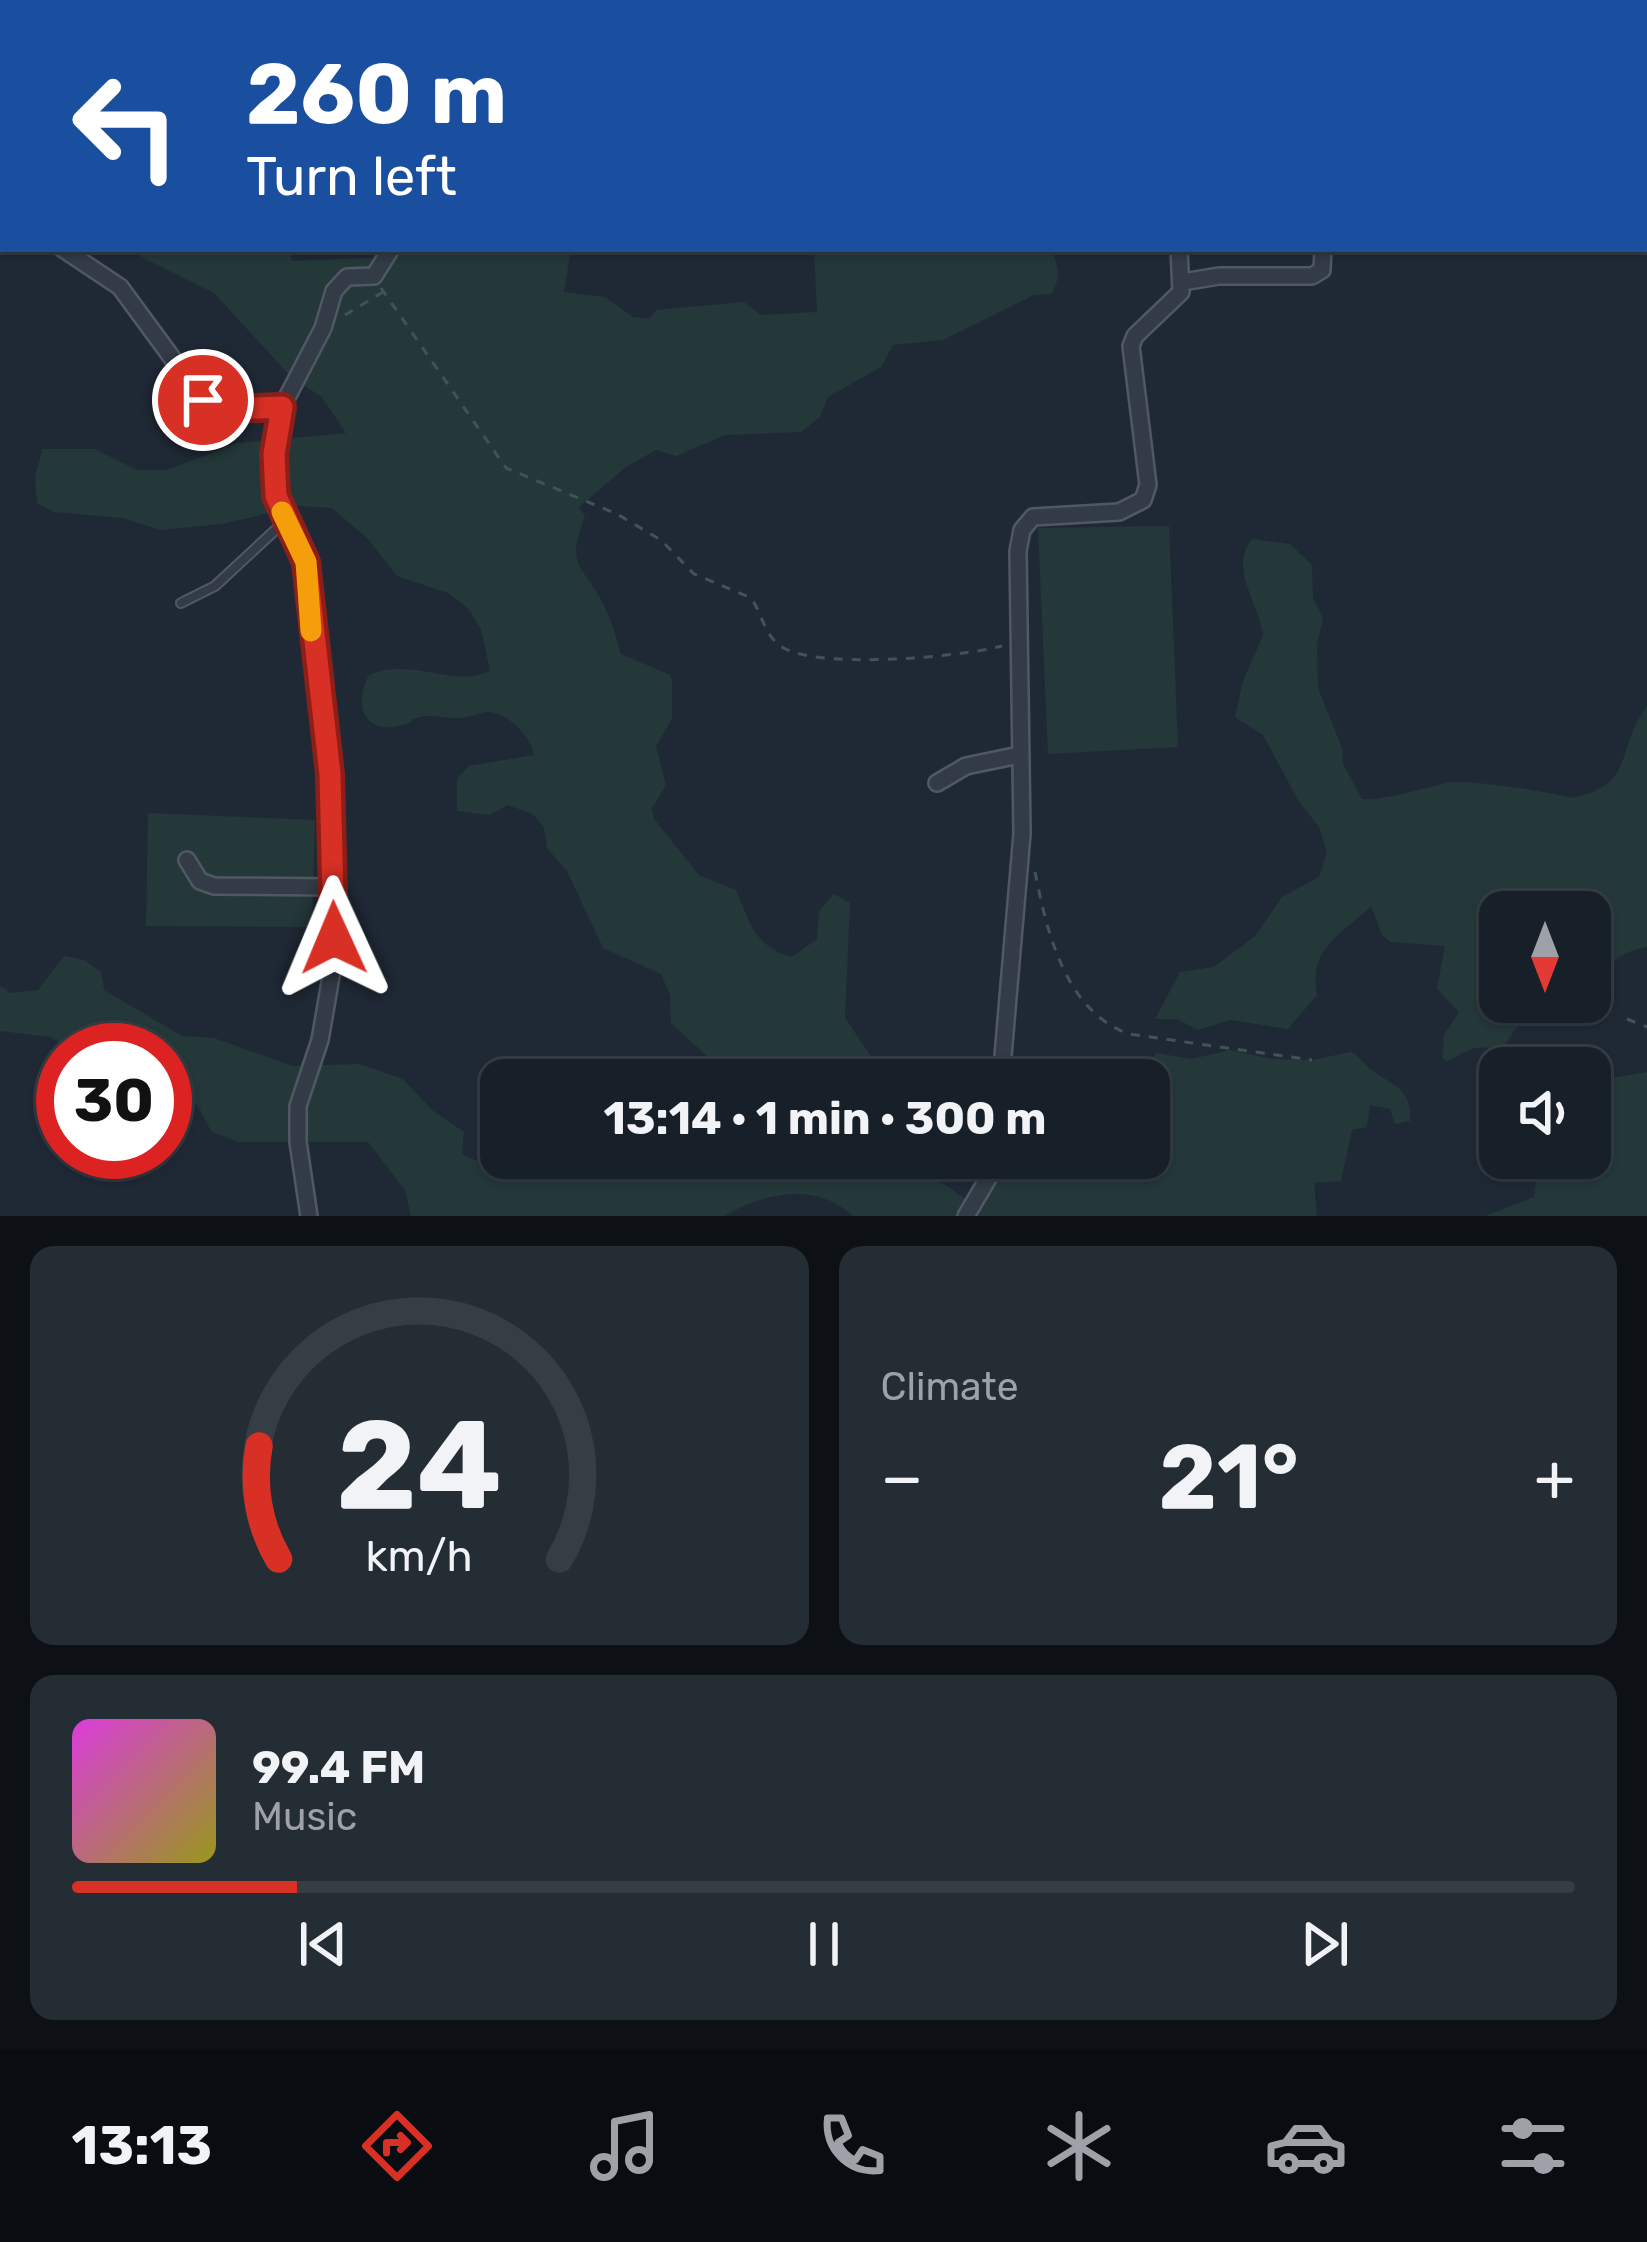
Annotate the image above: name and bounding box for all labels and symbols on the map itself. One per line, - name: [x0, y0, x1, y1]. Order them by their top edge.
- pin: [152, 349, 254, 451]
- position arrow: [271, 875, 397, 1001]
- north arrow: [1479, 891, 1611, 1023]
- speed limit sign: 30: [36, 1023, 192, 1179]

